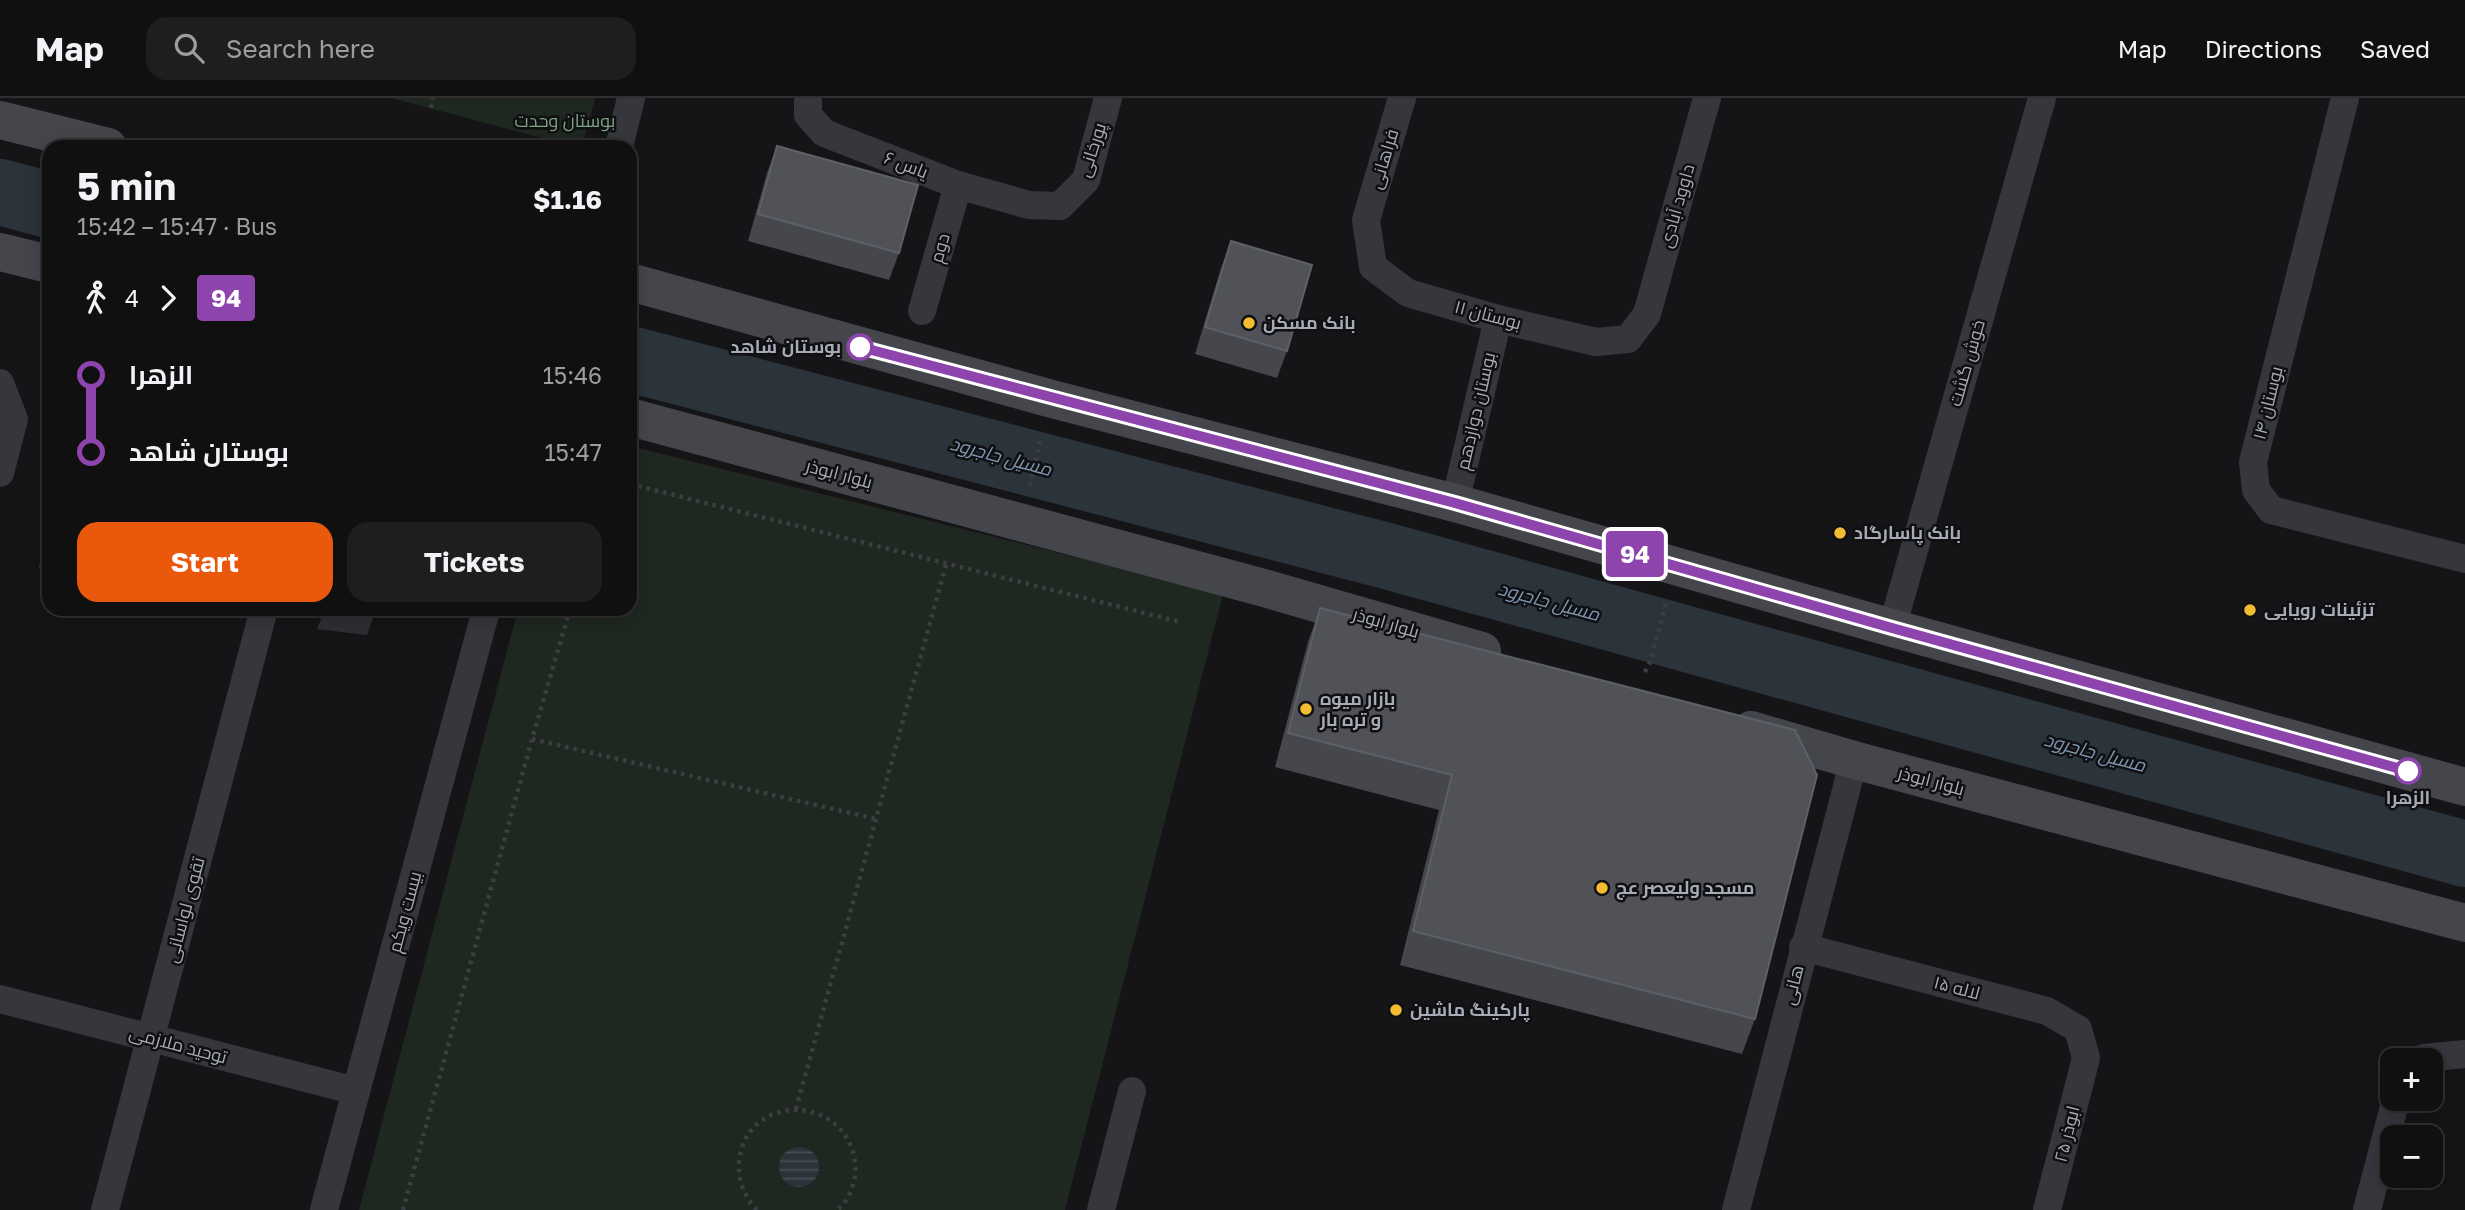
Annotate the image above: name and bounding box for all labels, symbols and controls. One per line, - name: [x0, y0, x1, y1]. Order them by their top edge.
- search box: [146, 17, 636, 80]
- text: Map: [35, 29, 104, 68]
- icon: search: [170, 29, 208, 67]
- text: Search here: [226, 33, 375, 64]
- text: Map: [2118, 34, 2167, 63]
- text: Directions: [2205, 34, 2322, 63]
- text: Saved: [2360, 34, 2430, 63]
- park label: بوستان وحدت: [515, 109, 615, 132]
- street label: پورخانی: [1072, 119, 1112, 180]
- street label: فراهانی: [1364, 126, 1404, 192]
- street label: یاس ۶: [881, 146, 931, 183]
- street label: داوود آبادی: [1654, 161, 1699, 250]
- text: 5 min: [77, 163, 176, 208]
- text: $1.16: [533, 184, 602, 215]
- text: 15:42 – 15:47 · Bus: [77, 212, 277, 240]
- street label: دوم: [924, 230, 956, 266]
- icon: walk: [77, 279, 115, 317]
- icon: forward: [149, 279, 187, 317]
- text: 94: [211, 283, 241, 312]
- text: 4: [125, 284, 139, 312]
- street label: بوستان ۱۱: [1452, 295, 1524, 334]
- place label: بانک مسکن: [1263, 311, 1356, 334]
- marker: بانک مسکن: [1241, 315, 1257, 331]
- street label: خوش گشت: [1943, 317, 1990, 409]
- marker: بوستان شاهد: [847, 334, 873, 360]
- place label: بوستان شاهد: [730, 335, 841, 358]
- street label: بوستان دوازدهم: [1451, 350, 1501, 472]
- text: الزهرا: [129, 359, 193, 390]
- text: 15:46: [543, 361, 602, 389]
- street label: بوستان ۱۴: [2247, 364, 2288, 442]
- water label: مسیل جاجرود: [948, 431, 1055, 481]
- text: بوستان شاهد: [129, 436, 289, 467]
- text: 15:47: [544, 438, 602, 466]
- street label: بلوار ابوذر: [802, 453, 875, 493]
- place label: بانک پاسارگاد: [1854, 521, 1961, 545]
- button: Start: [77, 522, 333, 602]
- button: Tickets: [347, 522, 602, 602]
- marker: بانک پاسارگاد: [1832, 525, 1848, 541]
- line badge: 94: [1604, 531, 1666, 577]
- text: 94: [1620, 539, 1650, 568]
- water label: مسیل جاجرود: [1496, 576, 1603, 626]
- place label: تزئینات رویایی: [2264, 598, 2375, 621]
- street label: بلوار ابوذر: [1349, 602, 1422, 643]
- marker: تزئینات رویایی: [2242, 602, 2258, 618]
- place label: بازار میوه و تره بار: [1319, 687, 1395, 731]
- marker: بازار میوه و تره بار: [1298, 701, 1314, 717]
- water label: مسیل جاجرود: [2042, 727, 2149, 777]
- marker: الزهرا: [2395, 758, 2421, 784]
- street label: بلوار ابوذر: [1894, 760, 1967, 800]
- place label: الزهرا: [2386, 786, 2430, 809]
- street label: تقوی لواسانی: [159, 854, 210, 965]
- street label: بیست ویکم: [383, 869, 427, 955]
- place label: مسجد ولیعصر عج: [1616, 876, 1755, 900]
- marker: مسجد ولیعصر عج: [1594, 880, 1610, 896]
- street label: هانی: [1776, 963, 1809, 1007]
- street label: لاله ۱۵: [1932, 970, 1983, 1004]
- place label: پارکینگ ماشین: [1410, 998, 1530, 1022]
- marker: پارکینگ ماشین: [1388, 1002, 1404, 1018]
- street label: توحید ملازمی: [127, 1020, 230, 1069]
- map controls: [2380, 1048, 2443, 1188]
- button: +: [2380, 1048, 2443, 1111]
- street label: ابوذر ۲۵: [2048, 1103, 2085, 1164]
- button: −: [2380, 1125, 2443, 1188]

